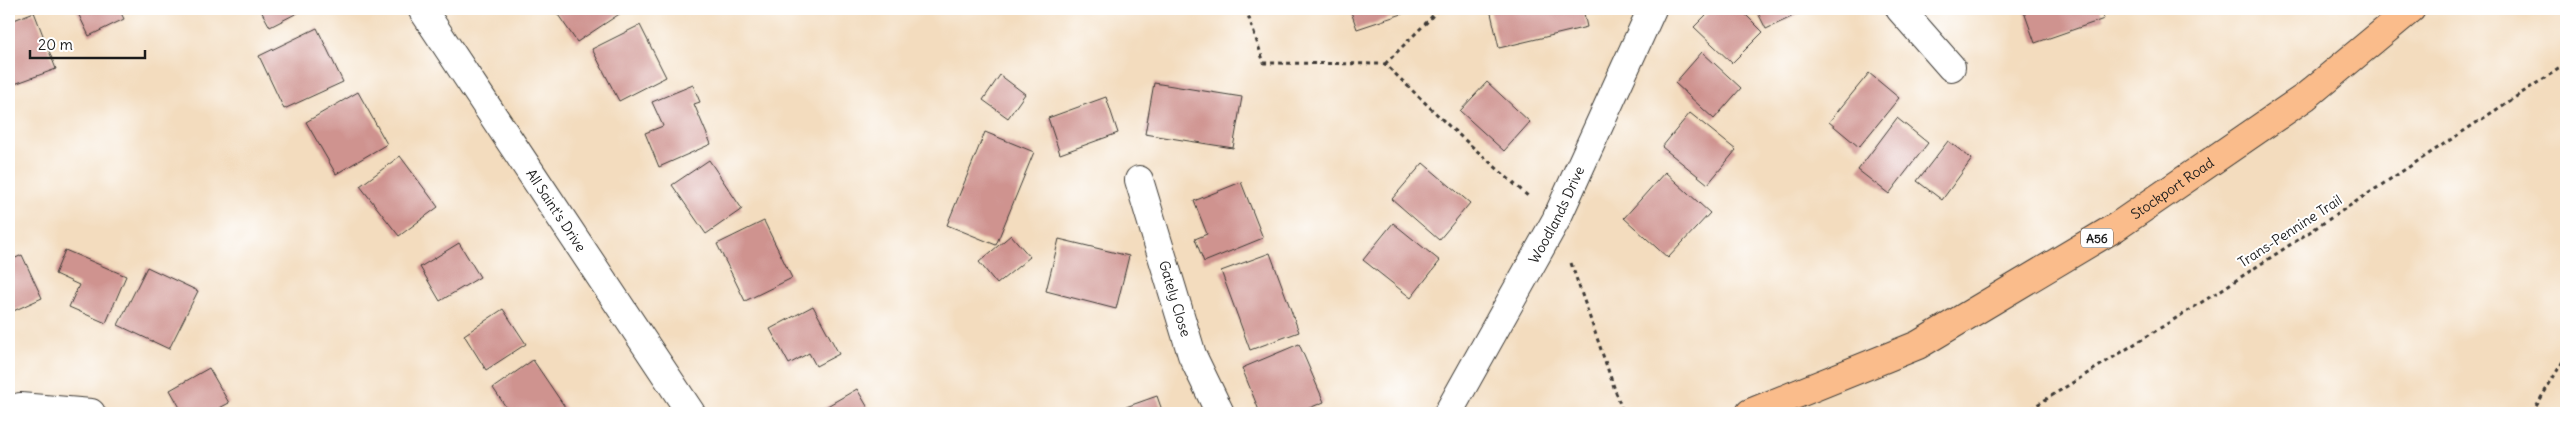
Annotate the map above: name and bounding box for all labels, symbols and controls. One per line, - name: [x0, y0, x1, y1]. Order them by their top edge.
- scale bar: [30, 28, 145, 60]
- text: 20 m: [38, 35, 73, 54]
- street label: Stockport Road: [2127, 153, 2217, 223]
- street label: Woodlands Drive: [1524, 163, 1588, 267]
- street label: All Saint's Drive: [522, 166, 590, 255]
- street label: Trans-Pennine Trail: [2235, 191, 2345, 271]
- road number: A56: [2081, 228, 2113, 248]
- street label: Gately Close: [1155, 258, 1195, 339]

